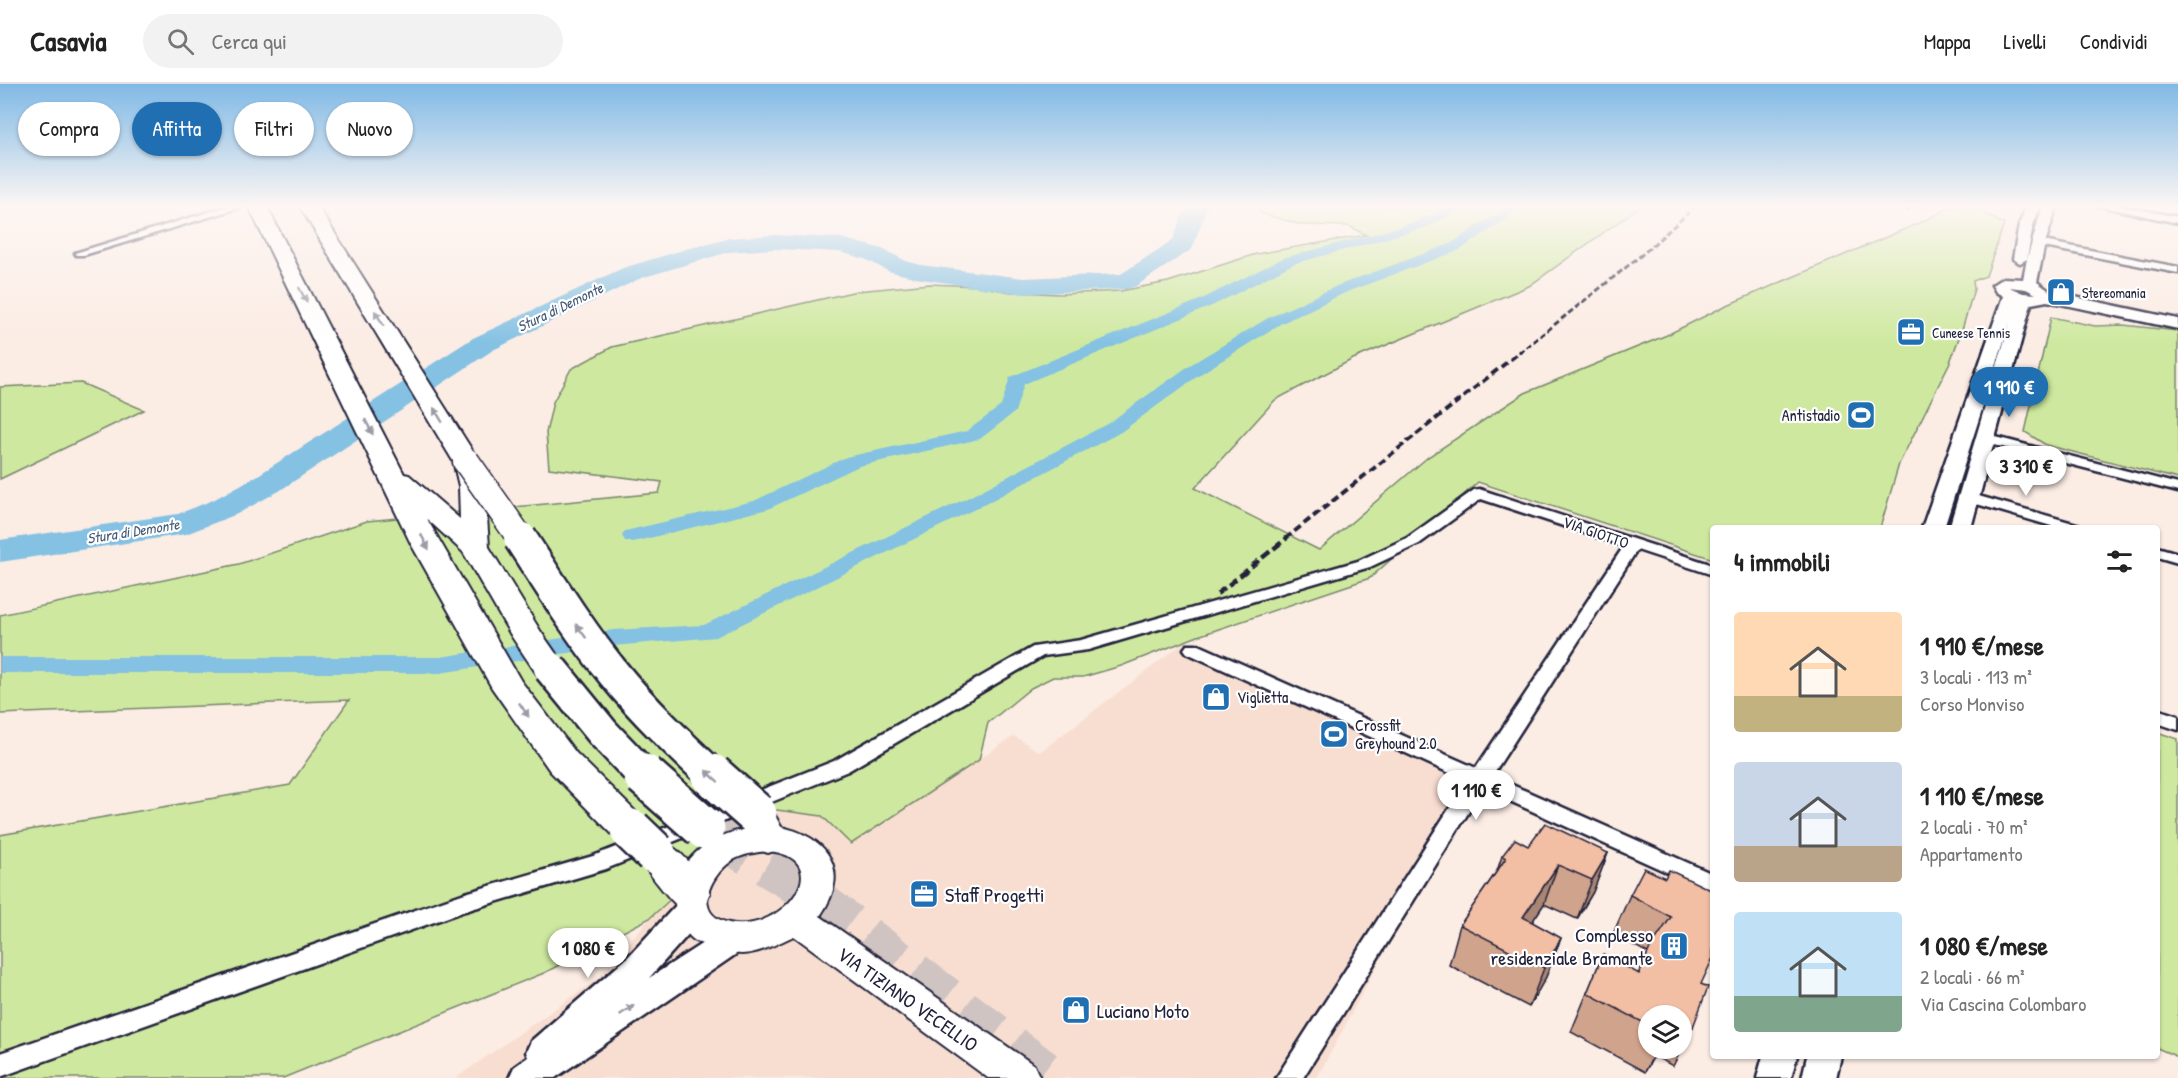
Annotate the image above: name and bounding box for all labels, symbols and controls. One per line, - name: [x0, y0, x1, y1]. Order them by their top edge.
- search box: [143, 14, 563, 68]
- text: Casavia: [30, 22, 107, 60]
- icon: search: [164, 25, 197, 58]
- text: Cerca qui: [212, 26, 287, 56]
- text: Mappa: [1924, 27, 1971, 56]
- text: Livelli: [2004, 27, 2047, 56]
- text: Condividi: [2080, 27, 2148, 56]
- chip: Compra: [18, 102, 120, 156]
- chip: Affitta: [132, 102, 222, 156]
- chip: Filtri: [234, 102, 314, 156]
- chip: Nuovo: [326, 102, 413, 156]
- shop icon: Stereomania: [2045, 276, 2077, 308]
- water label: Stura di Demonte: [514, 277, 607, 337]
- place label: Stereomania: [2082, 283, 2146, 302]
- one-way arrow: [298, 286, 308, 303]
- one-way arrow: [374, 310, 385, 326]
- office icon: Cuneese Tennis: [1895, 316, 1927, 348]
- place label: Cuneese Tennis: [1932, 323, 2010, 342]
- pin: 1 910 €: [1954, 367, 2064, 418]
- text: 1 910 €: [1984, 373, 2034, 400]
- sports icon: Antistadio: [1845, 399, 1877, 431]
- place label: Antistadio: [1782, 404, 1841, 426]
- one-way arrow: [432, 407, 443, 423]
- one-way arrow: [364, 418, 373, 435]
- pin: 3 310 €: [1971, 446, 2081, 497]
- text: 3 310 €: [2000, 452, 2052, 479]
- street label: VIA GIOTTO: [1560, 510, 1632, 554]
- water label: Stura di Demonte: [85, 513, 182, 549]
- one-way arrow: [420, 534, 430, 551]
- text: 4 immobili: [1734, 544, 1831, 579]
- icon: filters: [2103, 545, 2136, 578]
- one-way arrow: [576, 624, 588, 639]
- text: 1 910 €/mese: [1920, 628, 2044, 663]
- icon: home: [1782, 636, 1854, 708]
- text: 3 locali · 113 m²: [1920, 663, 2032, 690]
- shop icon: Viglietta: [1200, 681, 1232, 713]
- place label: Viglietta: [1237, 686, 1288, 708]
- text: Corso Monviso: [1920, 690, 2024, 717]
- one-way arrow: [518, 702, 529, 718]
- place label: Crossfit Greyhound 2.0: [1355, 714, 1437, 754]
- sports icon: Crossfit Greyhound 2.0: [1318, 718, 1350, 750]
- one-way arrow: [705, 770, 720, 783]
- pin: 1 110 €: [1421, 770, 1531, 821]
- text: 1 110 €: [1451, 776, 1501, 803]
- text: 1 110 €/mese: [1920, 778, 2044, 813]
- icon: home: [1782, 786, 1854, 858]
- text: 2 locali · 70 m²: [1920, 813, 2028, 840]
- text: Appartamento: [1920, 840, 2023, 867]
- office icon: Staff Progetti: [908, 878, 940, 910]
- place label: Staff Progetti: [945, 881, 1044, 908]
- place label: Complesso residenziale Bramante: [1491, 921, 1653, 971]
- pin: 1 080 €: [533, 928, 643, 979]
- text: 1 080 €/mese: [1920, 928, 2048, 963]
- building icon: Complesso residenziale Bramante: [1658, 930, 1690, 962]
- text: 1 080 €: [562, 934, 614, 961]
- icon: home: [1782, 936, 1854, 1008]
- street label: VIA TIZIANO VECELLIO: [832, 940, 984, 1058]
- text: 2 locali · 66 m²: [1920, 963, 2025, 990]
- text: Via Cascina Colombaro: [1920, 990, 2086, 1017]
- shop icon: Luciano Moto: [1060, 994, 1092, 1026]
- place label: Luciano Moto: [1097, 997, 1189, 1024]
- one-way arrow: [619, 1005, 635, 1016]
- map controls: [1638, 1005, 1692, 1059]
- button: layers: [1638, 1005, 1692, 1059]

